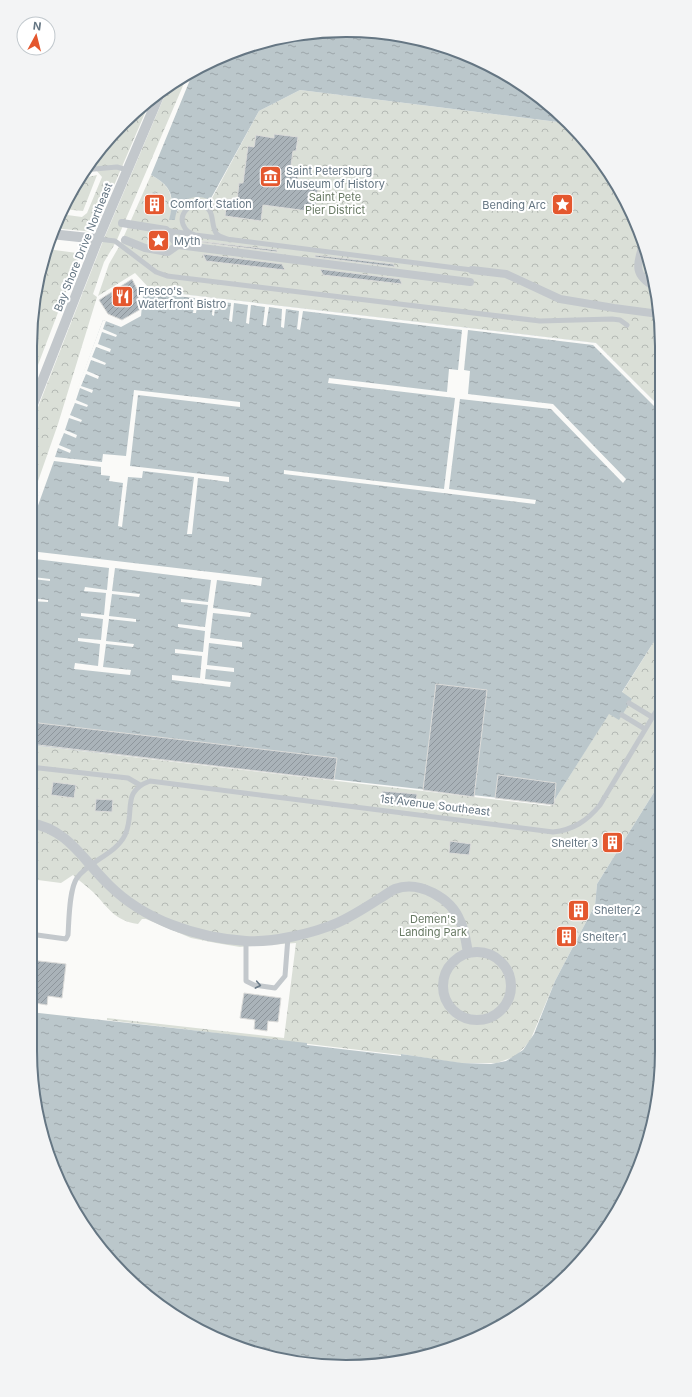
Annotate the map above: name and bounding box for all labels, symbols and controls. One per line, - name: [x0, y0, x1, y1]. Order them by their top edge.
- north arrow: [16, 16, 56, 56]
- text: N: [32, 19, 42, 34]
- museum icon: Saint Petersburg Museum of History: [258, 164, 284, 190]
- place label: Saint Petersburg Museum of History: [286, 164, 385, 191]
- street label: Bay Shore Drive Northeast: [51, 180, 115, 314]
- park label: Saint Pete Pier District: [305, 190, 365, 217]
- building icon: Comfort Station: [141, 191, 167, 217]
- place icon: Bending Arc: [549, 192, 575, 218]
- place label: Comfort Station: [170, 197, 252, 211]
- place label: Bending Arc: [482, 198, 546, 212]
- place icon: Myth: [146, 228, 172, 254]
- place label: Myth: [174, 234, 200, 248]
- restaurant icon: Fresco's Waterfront Bistro: [109, 284, 135, 310]
- place label: Fresco's Waterfront Bistro: [138, 284, 227, 311]
- street label: 1st Avenue Southeast: [379, 791, 491, 819]
- building icon: Shelter 3: [600, 830, 626, 856]
- place label: Shelter 3: [551, 836, 598, 850]
- building icon: Shelter 2: [566, 897, 592, 923]
- place label: Shelter 2: [594, 903, 641, 917]
- park label: Demen's Landing Park: [399, 912, 467, 939]
- building icon: Shelter 1: [553, 924, 579, 950]
- place label: Shelter 1: [582, 930, 626, 944]
- one-way arrow: [255, 980, 261, 989]

